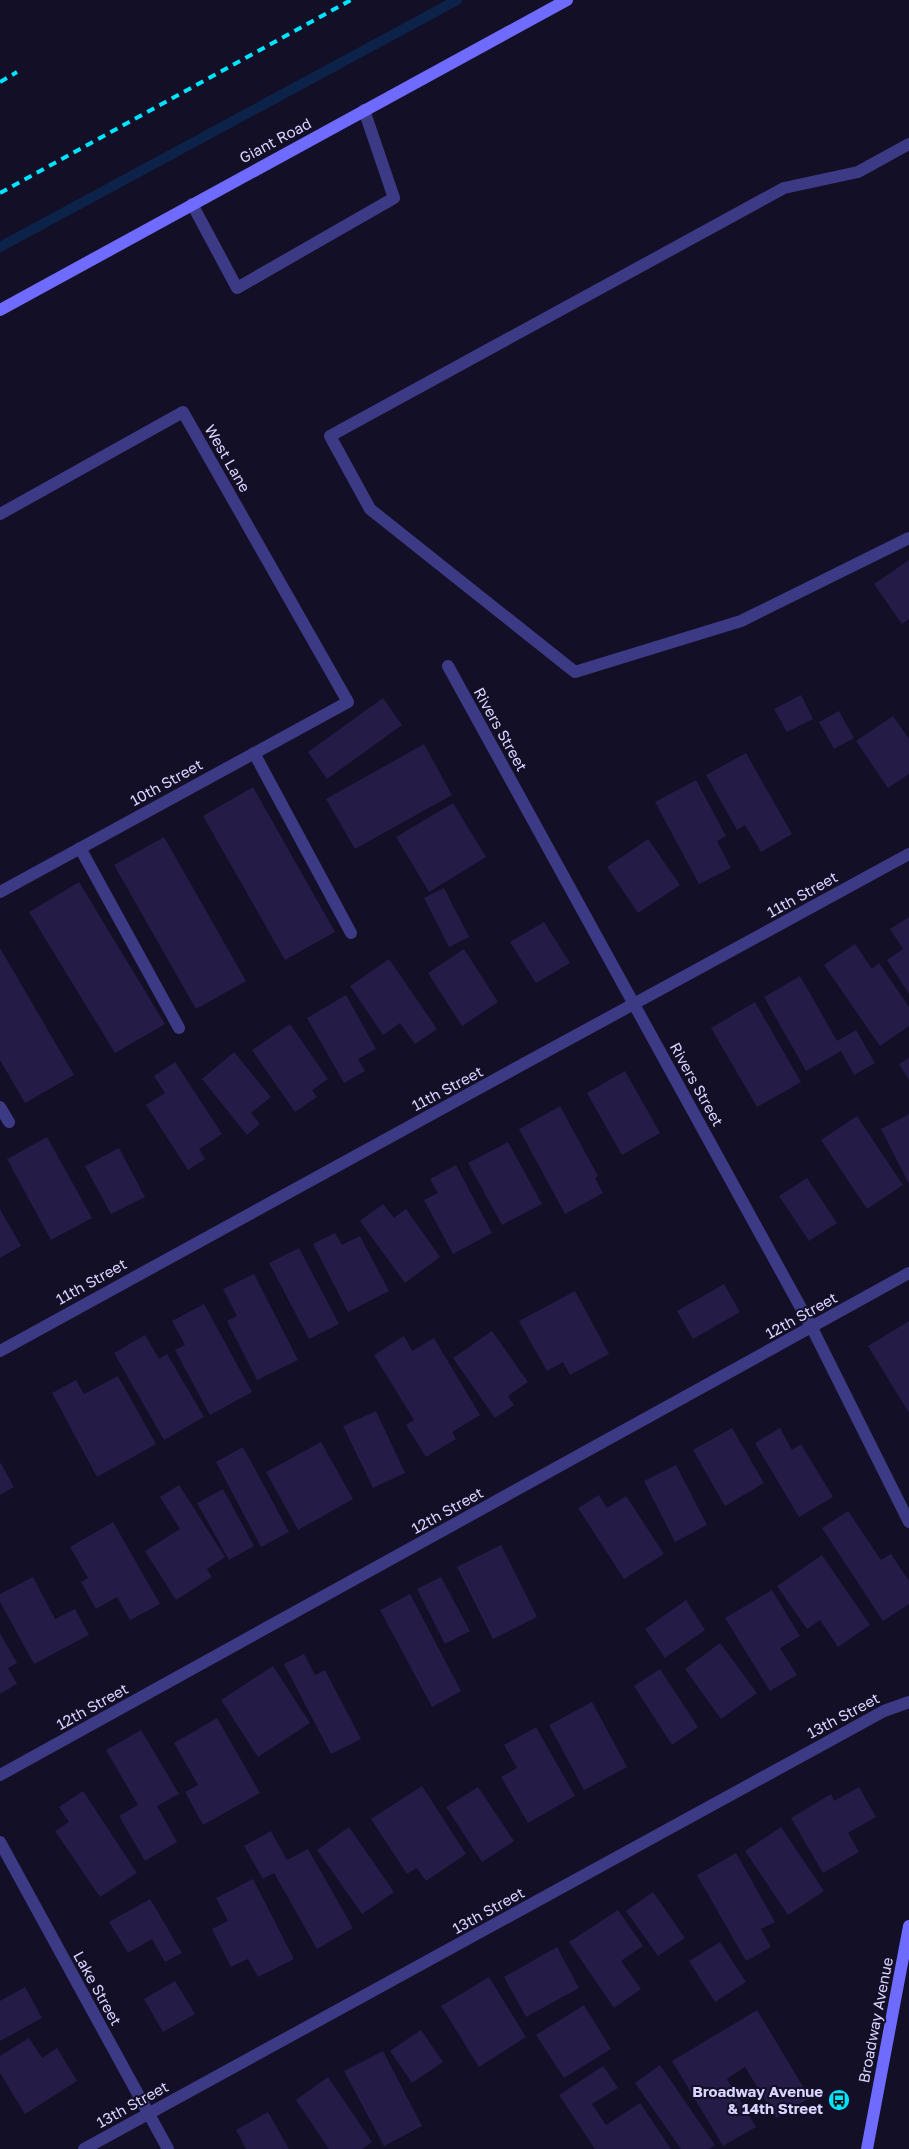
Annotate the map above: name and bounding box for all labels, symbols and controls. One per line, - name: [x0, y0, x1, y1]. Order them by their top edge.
- street label: Giant Road: [236, 114, 314, 166]
- street label: West Lane: [201, 421, 255, 495]
- street label: Rivers Street: [471, 684, 531, 774]
- street label: 10th Street: [127, 755, 205, 809]
- street label: 11th Street: [764, 867, 840, 921]
- street label: Rivers Street: [667, 1039, 727, 1129]
- street label: 11th Street: [408, 1062, 486, 1114]
- street label: 11th Street: [53, 1254, 129, 1308]
- street label: 12th Street: [762, 1288, 840, 1342]
- street label: 12th Street: [408, 1483, 486, 1537]
- street label: 12th Street: [53, 1679, 131, 1733]
- street label: 13th Street: [804, 1688, 882, 1742]
- street label: 13th Street: [449, 1883, 527, 1937]
- street label: Lake Street: [70, 1948, 126, 2028]
- street label: Broadway Avenue: [854, 1955, 896, 2084]
- street label: 13th Street: [93, 2077, 171, 2131]
- place label: Broadway Avenue & 14th Street: [692, 2082, 823, 2117]
- bus stop icon: Broadway Avenue & 14th Street: [827, 2088, 851, 2112]

